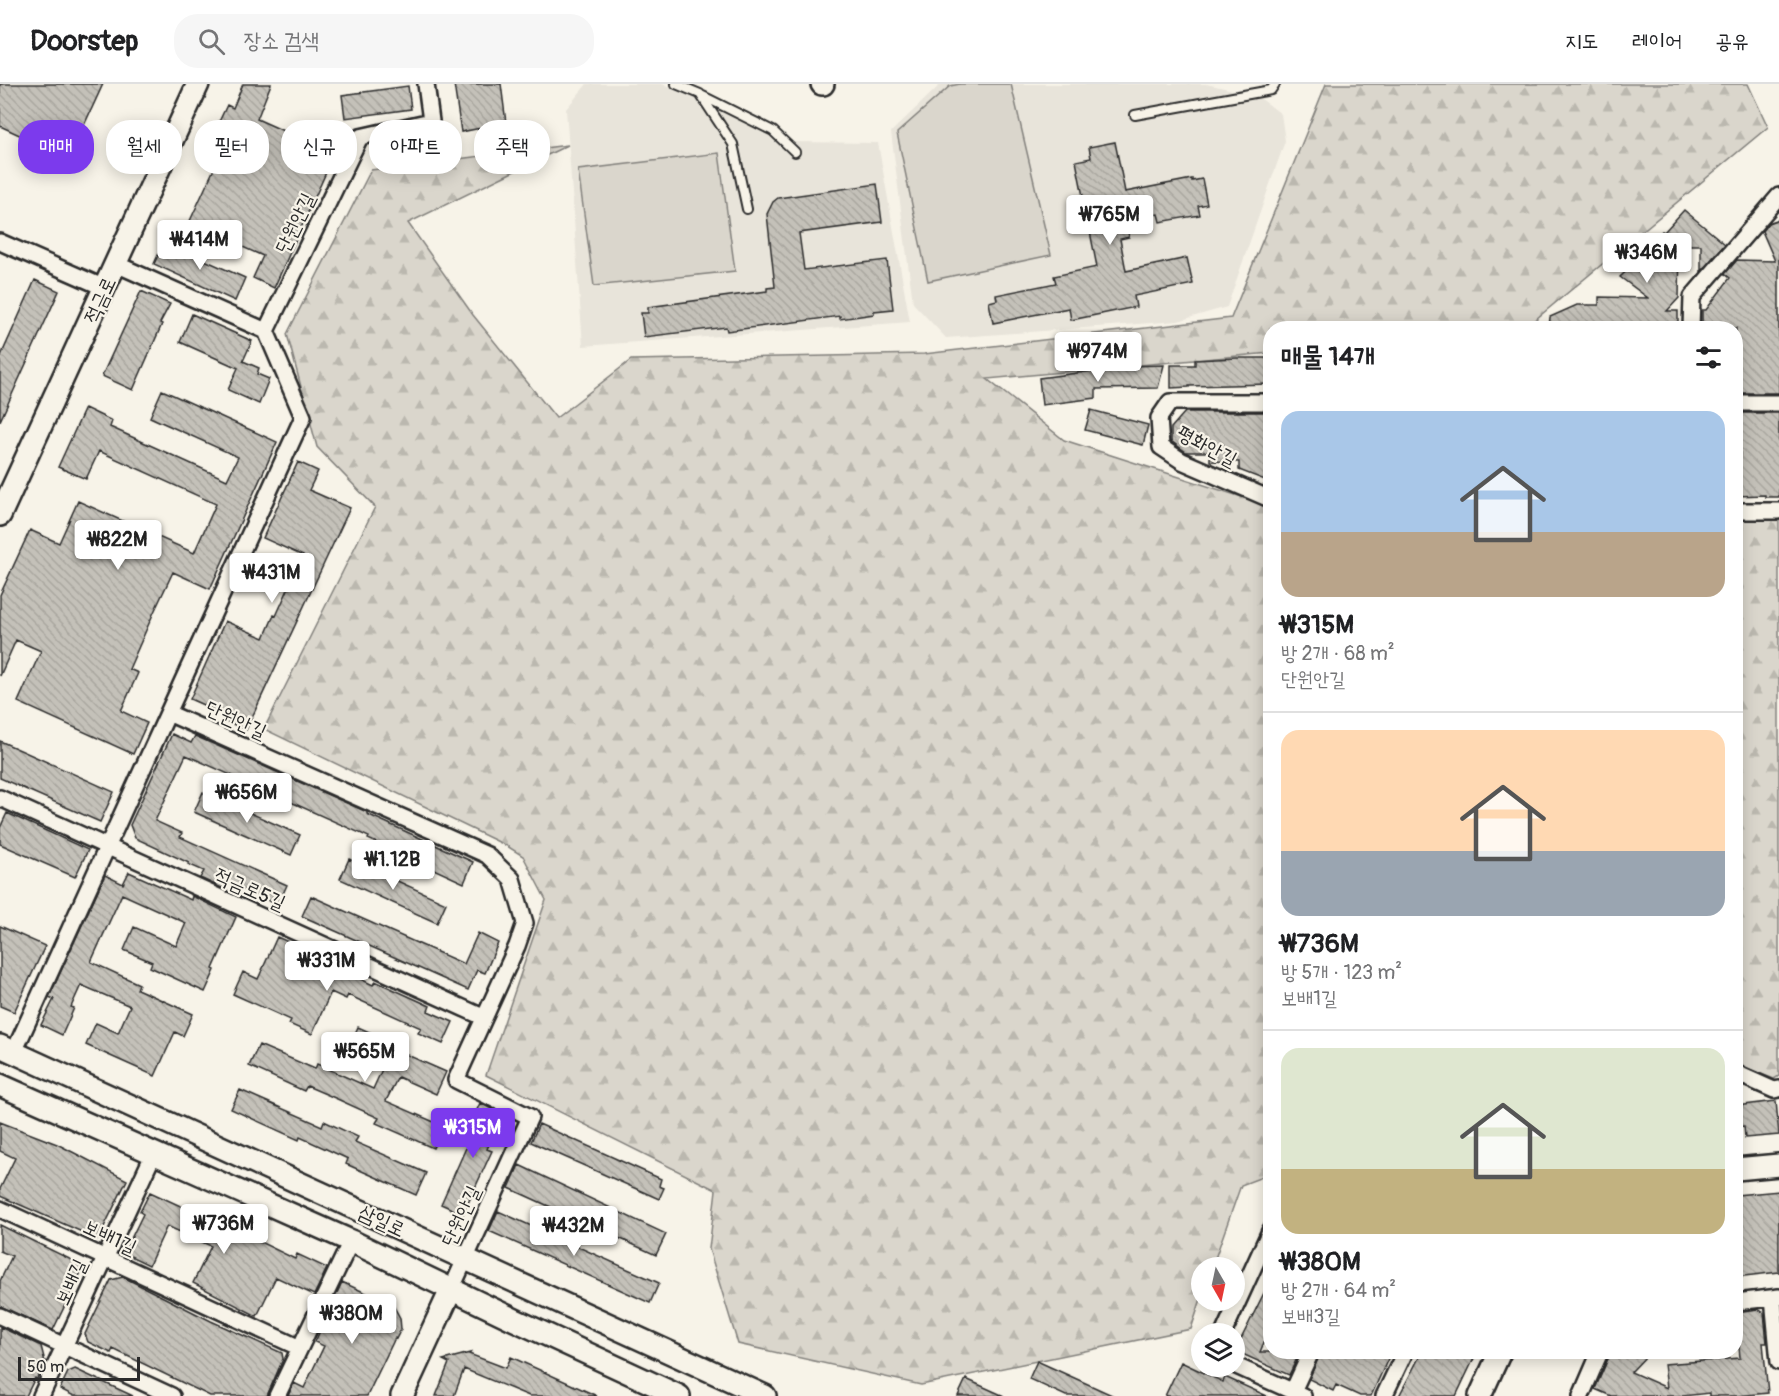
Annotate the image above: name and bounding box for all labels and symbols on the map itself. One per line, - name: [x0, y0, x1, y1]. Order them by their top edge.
- street label: 단원안길: [270, 189, 320, 257]
- pin: ₩765M: [1068, 195, 1152, 246]
- pin: ₩414M: [158, 220, 242, 271]
- pin: ₩346M: [1605, 233, 1689, 284]
- street label: 적금로: [78, 273, 122, 327]
- pin: ₩974M: [1056, 332, 1140, 383]
- street label: 평화안길: [1173, 420, 1241, 472]
- pin: ₩822M: [76, 520, 160, 571]
- pin: ₩431M: [230, 553, 314, 604]
- street label: 단원안길: [202, 695, 270, 745]
- pin: ₩656M: [205, 773, 289, 824]
- pin: ₩1.12B: [344, 840, 442, 891]
- street label: 적금로5길: [211, 862, 289, 916]
- pin: ₩331M: [285, 941, 369, 992]
- pin: ₩565M: [323, 1032, 407, 1083]
- pin: ₩315M: [431, 1108, 515, 1159]
- street label: 단원안길: [436, 1182, 486, 1250]
- street label: 삼일로: [355, 1199, 409, 1243]
- pin: ₩736M: [182, 1204, 266, 1255]
- pin: ₩432M: [532, 1206, 616, 1257]
- street label: 보배1길: [79, 1214, 141, 1260]
- street label: 보배길: [49, 1255, 93, 1309]
- north arrow: [1191, 1257, 1245, 1311]
- pin: ₩380M: [310, 1294, 394, 1345]
- scale bar: [18, 1354, 140, 1382]

